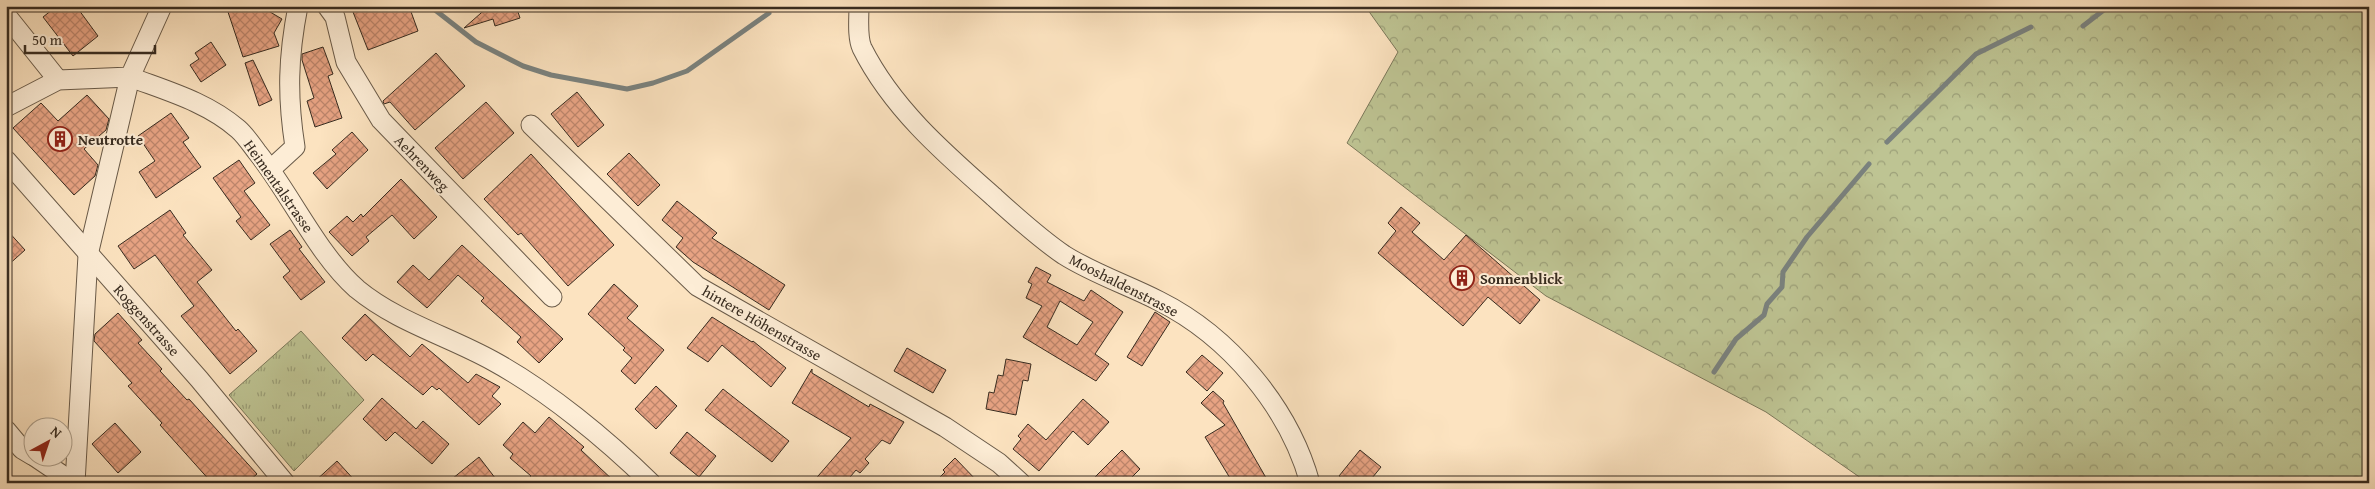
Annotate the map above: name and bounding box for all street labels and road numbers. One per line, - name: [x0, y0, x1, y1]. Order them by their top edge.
- street label: Aehrenweg: [390, 130, 455, 196]
- street label: Heimentalstrasse: [239, 135, 319, 237]
- street label: Mooshaldenstrasse: [1066, 248, 1182, 322]
- street label: Roggenstrasse: [109, 280, 185, 360]
- street label: hintere Höhenstrasse: [699, 280, 825, 366]

